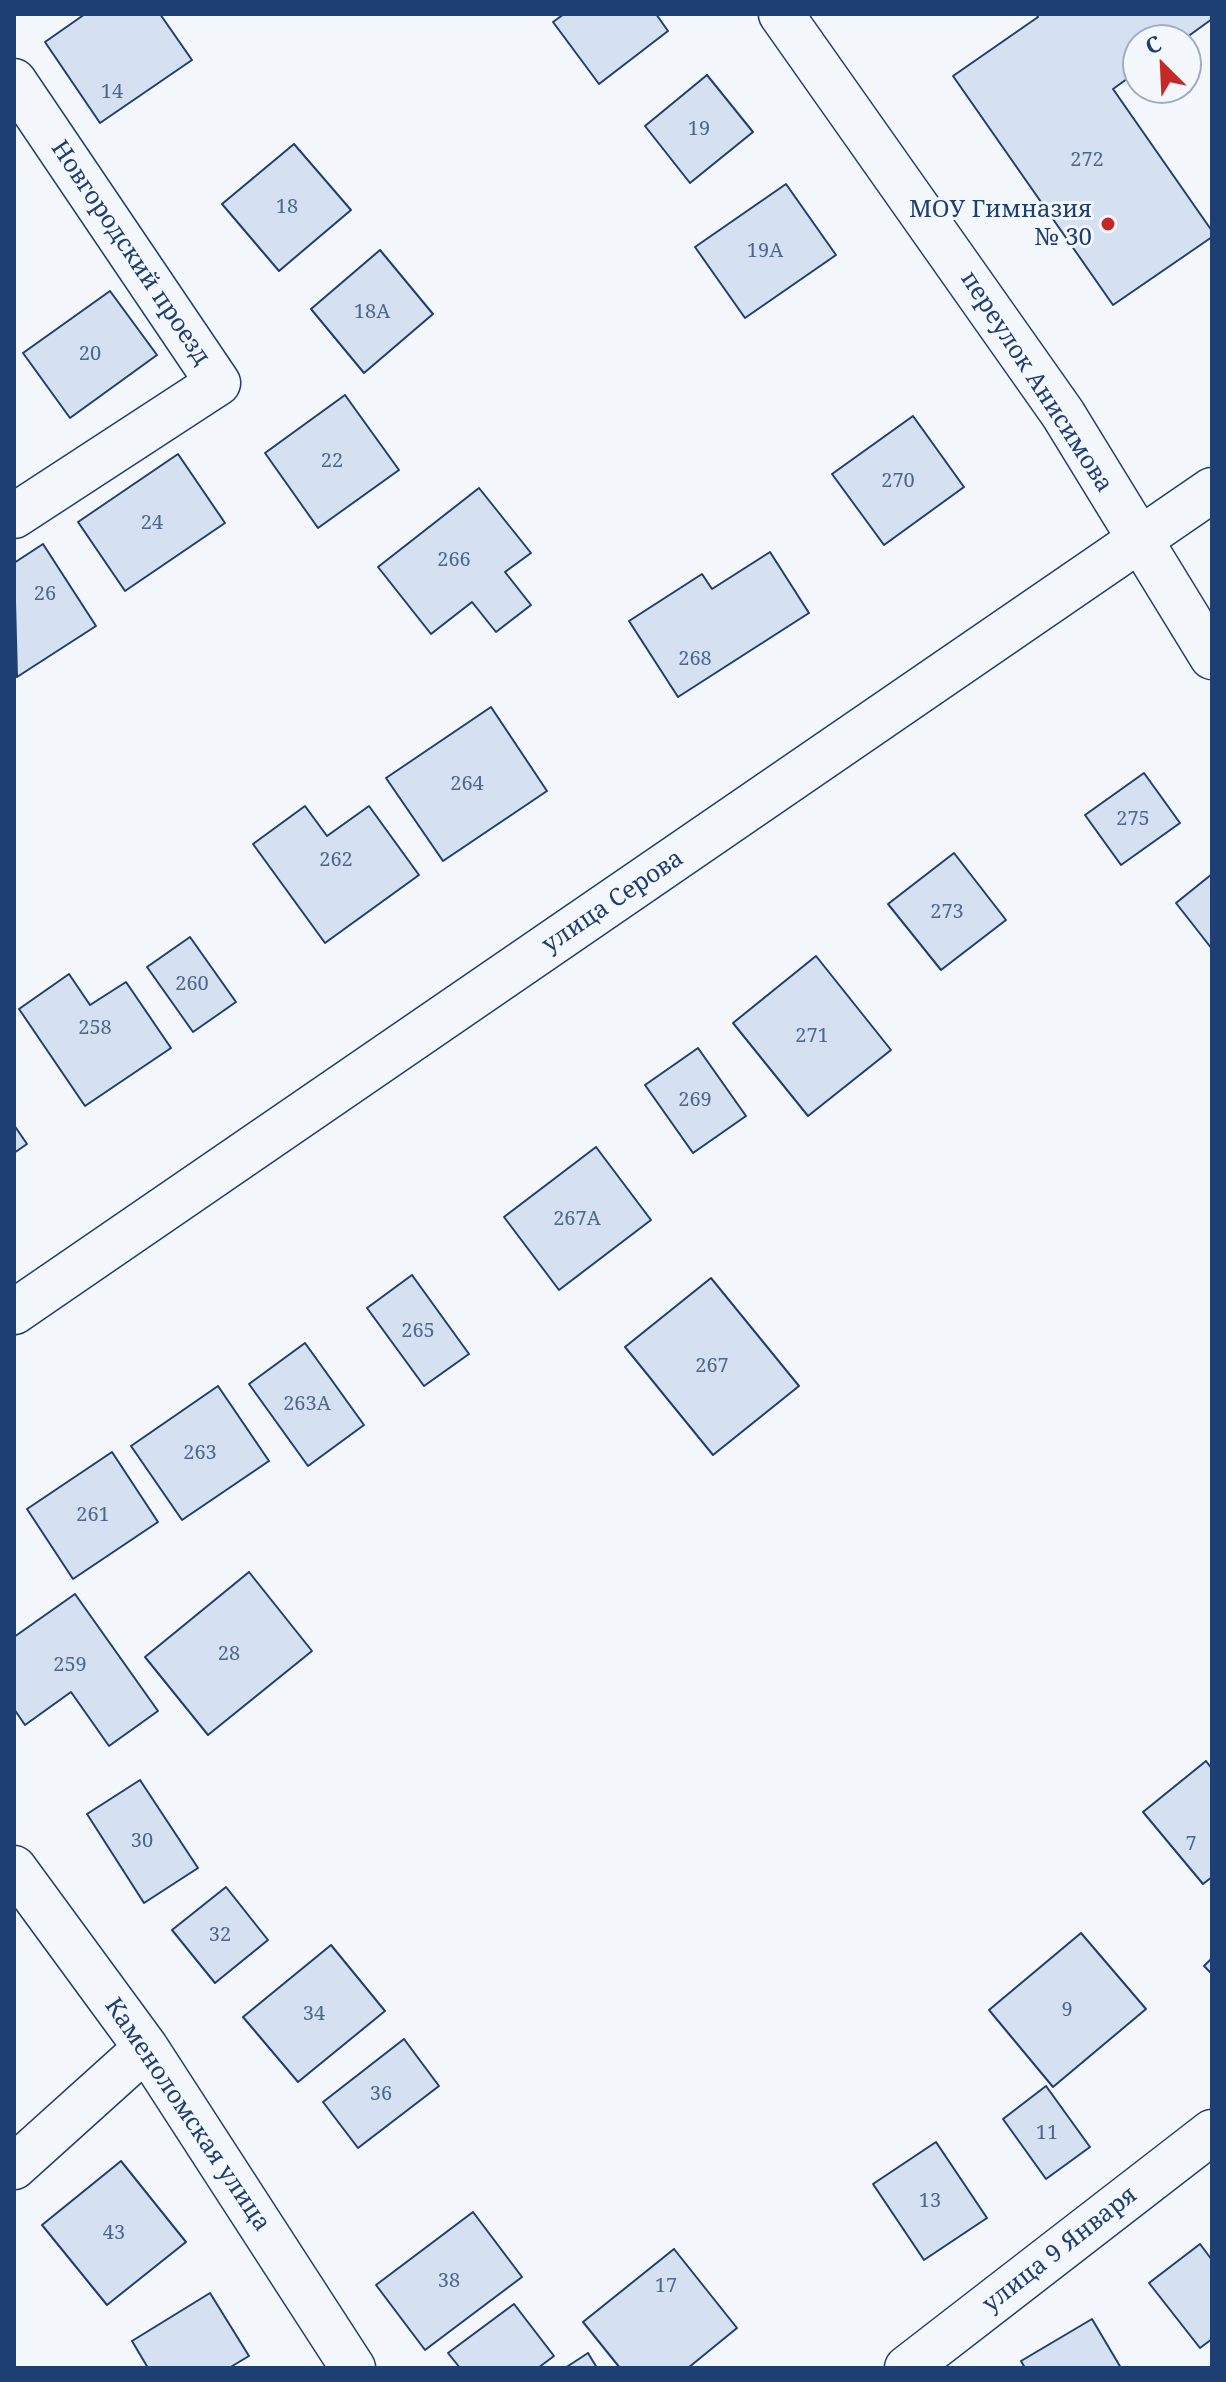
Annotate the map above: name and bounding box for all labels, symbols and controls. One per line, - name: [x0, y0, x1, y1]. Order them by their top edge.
- north arrow: [1122, 24, 1202, 104]
- text: С: [1140, 27, 1166, 61]
- house number: 14: [101, 80, 123, 104]
- house number: 19: [688, 117, 710, 141]
- street label: Новгородский проезд: [44, 135, 216, 371]
- house number: 272: [1070, 148, 1104, 172]
- house number: 18: [276, 195, 298, 219]
- place label: МОУ Гимназия № 30: [909, 196, 1092, 252]
- marker: МОУ Гимназия № 30: [1099, 215, 1117, 233]
- house number: 19А: [747, 239, 783, 263]
- street label: переулок Анисимова: [954, 266, 1118, 498]
- house number: 18А: [354, 300, 390, 324]
- house number: 20: [79, 342, 101, 366]
- house number: 22: [321, 449, 343, 473]
- house number: 270: [881, 469, 915, 493]
- house number: 24: [141, 511, 163, 535]
- house number: 266: [437, 548, 471, 572]
- house number: 26: [34, 582, 56, 606]
- house number: 268: [678, 647, 712, 671]
- house number: 264: [450, 772, 484, 796]
- house number: 275: [1116, 807, 1150, 831]
- street label: улица Серова: [537, 844, 689, 960]
- house number: 262: [319, 848, 353, 872]
- house number: 273: [930, 900, 964, 924]
- house number: 260: [175, 972, 209, 996]
- house number: 258: [78, 1016, 112, 1040]
- house number: 271: [795, 1024, 829, 1048]
- house number: 269: [678, 1088, 712, 1112]
- house number: 267А: [553, 1207, 601, 1231]
- house number: 265: [401, 1319, 435, 1343]
- house number: 267: [695, 1354, 729, 1378]
- house number: 263А: [283, 1392, 331, 1416]
- house number: 263: [183, 1441, 217, 1465]
- house number: 261: [76, 1503, 110, 1527]
- house number: 28: [218, 1642, 240, 1666]
- house number: 259: [53, 1653, 87, 1677]
- house number: 30: [131, 1829, 153, 1853]
- house number: 7: [1185, 1832, 1197, 1856]
- house number: 32: [209, 1923, 231, 1947]
- street label: Каменоломская улица: [98, 1993, 276, 2237]
- house number: 9: [1061, 1998, 1073, 2022]
- house number: 34: [303, 2002, 325, 2026]
- house number: 36: [370, 2082, 392, 2106]
- house number: 11: [1036, 2121, 1058, 2145]
- street label: улица 9 Января: [977, 2181, 1143, 2319]
- house number: 13: [919, 2189, 941, 2213]
- house number: 43: [103, 2221, 125, 2245]
- house number: 38: [438, 2269, 460, 2293]
- house number: 17: [655, 2274, 677, 2298]

